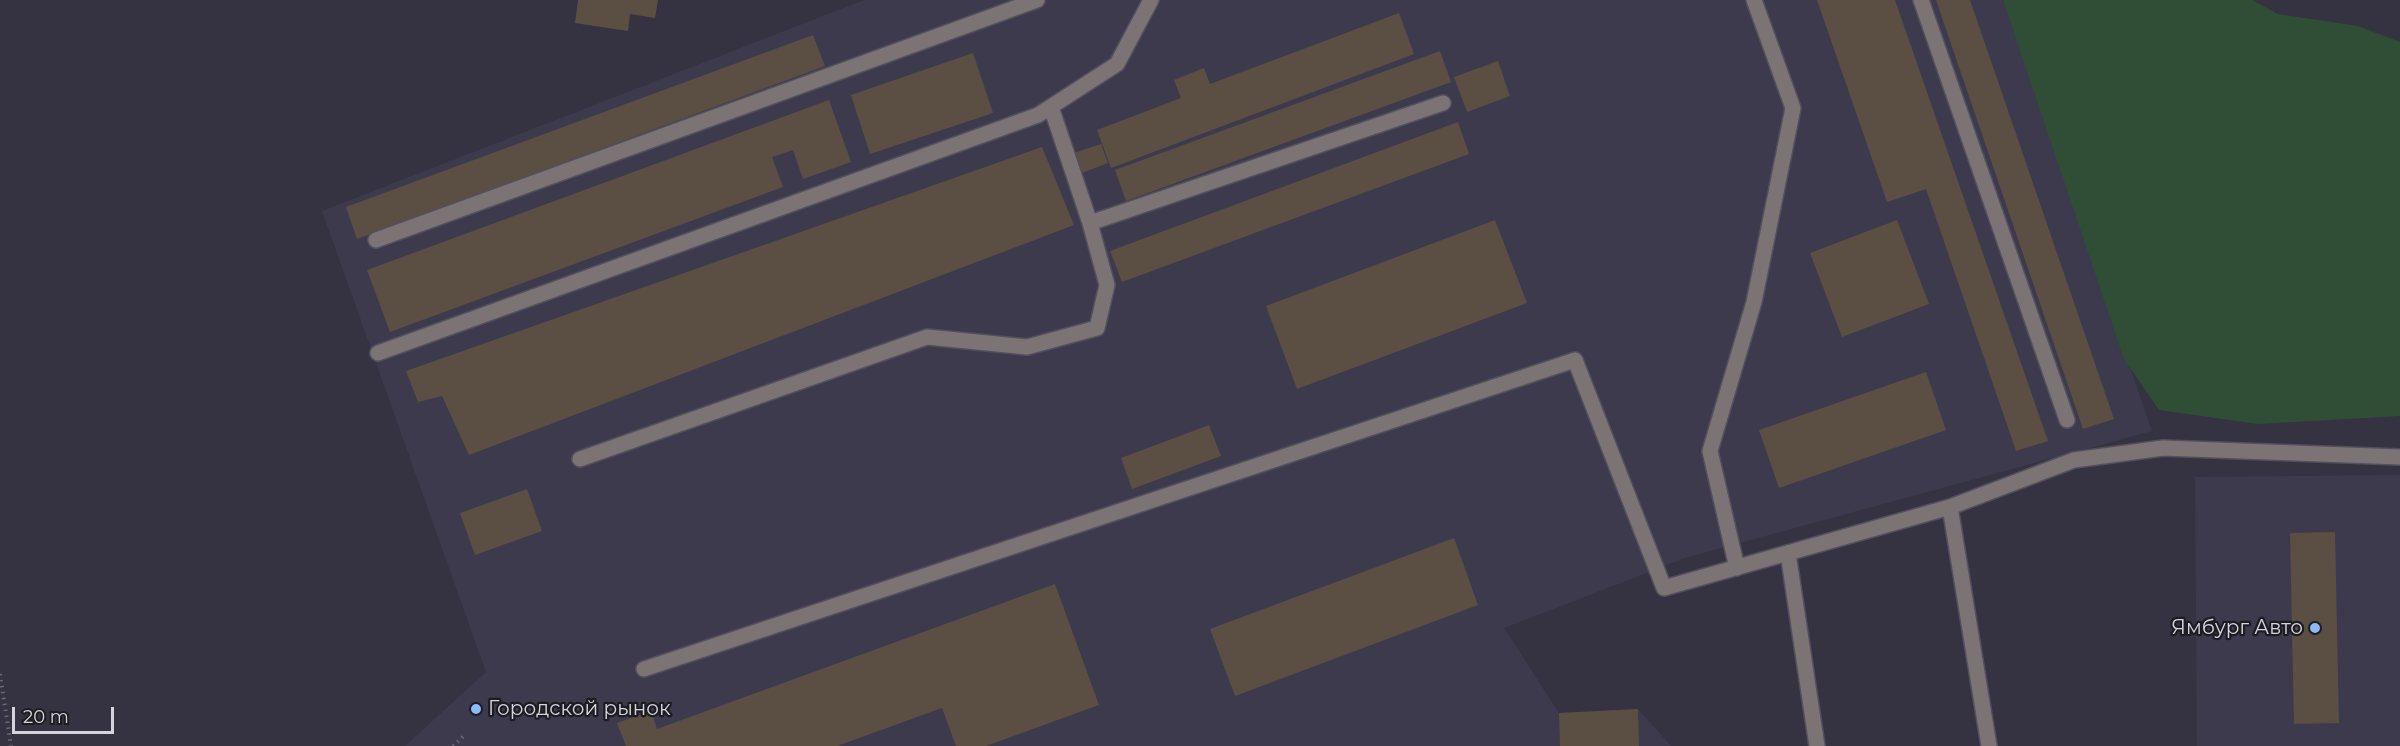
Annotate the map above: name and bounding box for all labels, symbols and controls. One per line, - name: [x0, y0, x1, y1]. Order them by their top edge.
- place label: Ямбург Авто: [2171, 616, 2303, 640]
- marker: Ямбург Авто: [2308, 621, 2322, 635]
- scale bar: [15, 695, 117, 733]
- place label: Городской рынок: [488, 697, 671, 721]
- marker: Городской рынок: [469, 702, 483, 716]
- text: 20 m: [23, 706, 69, 728]

